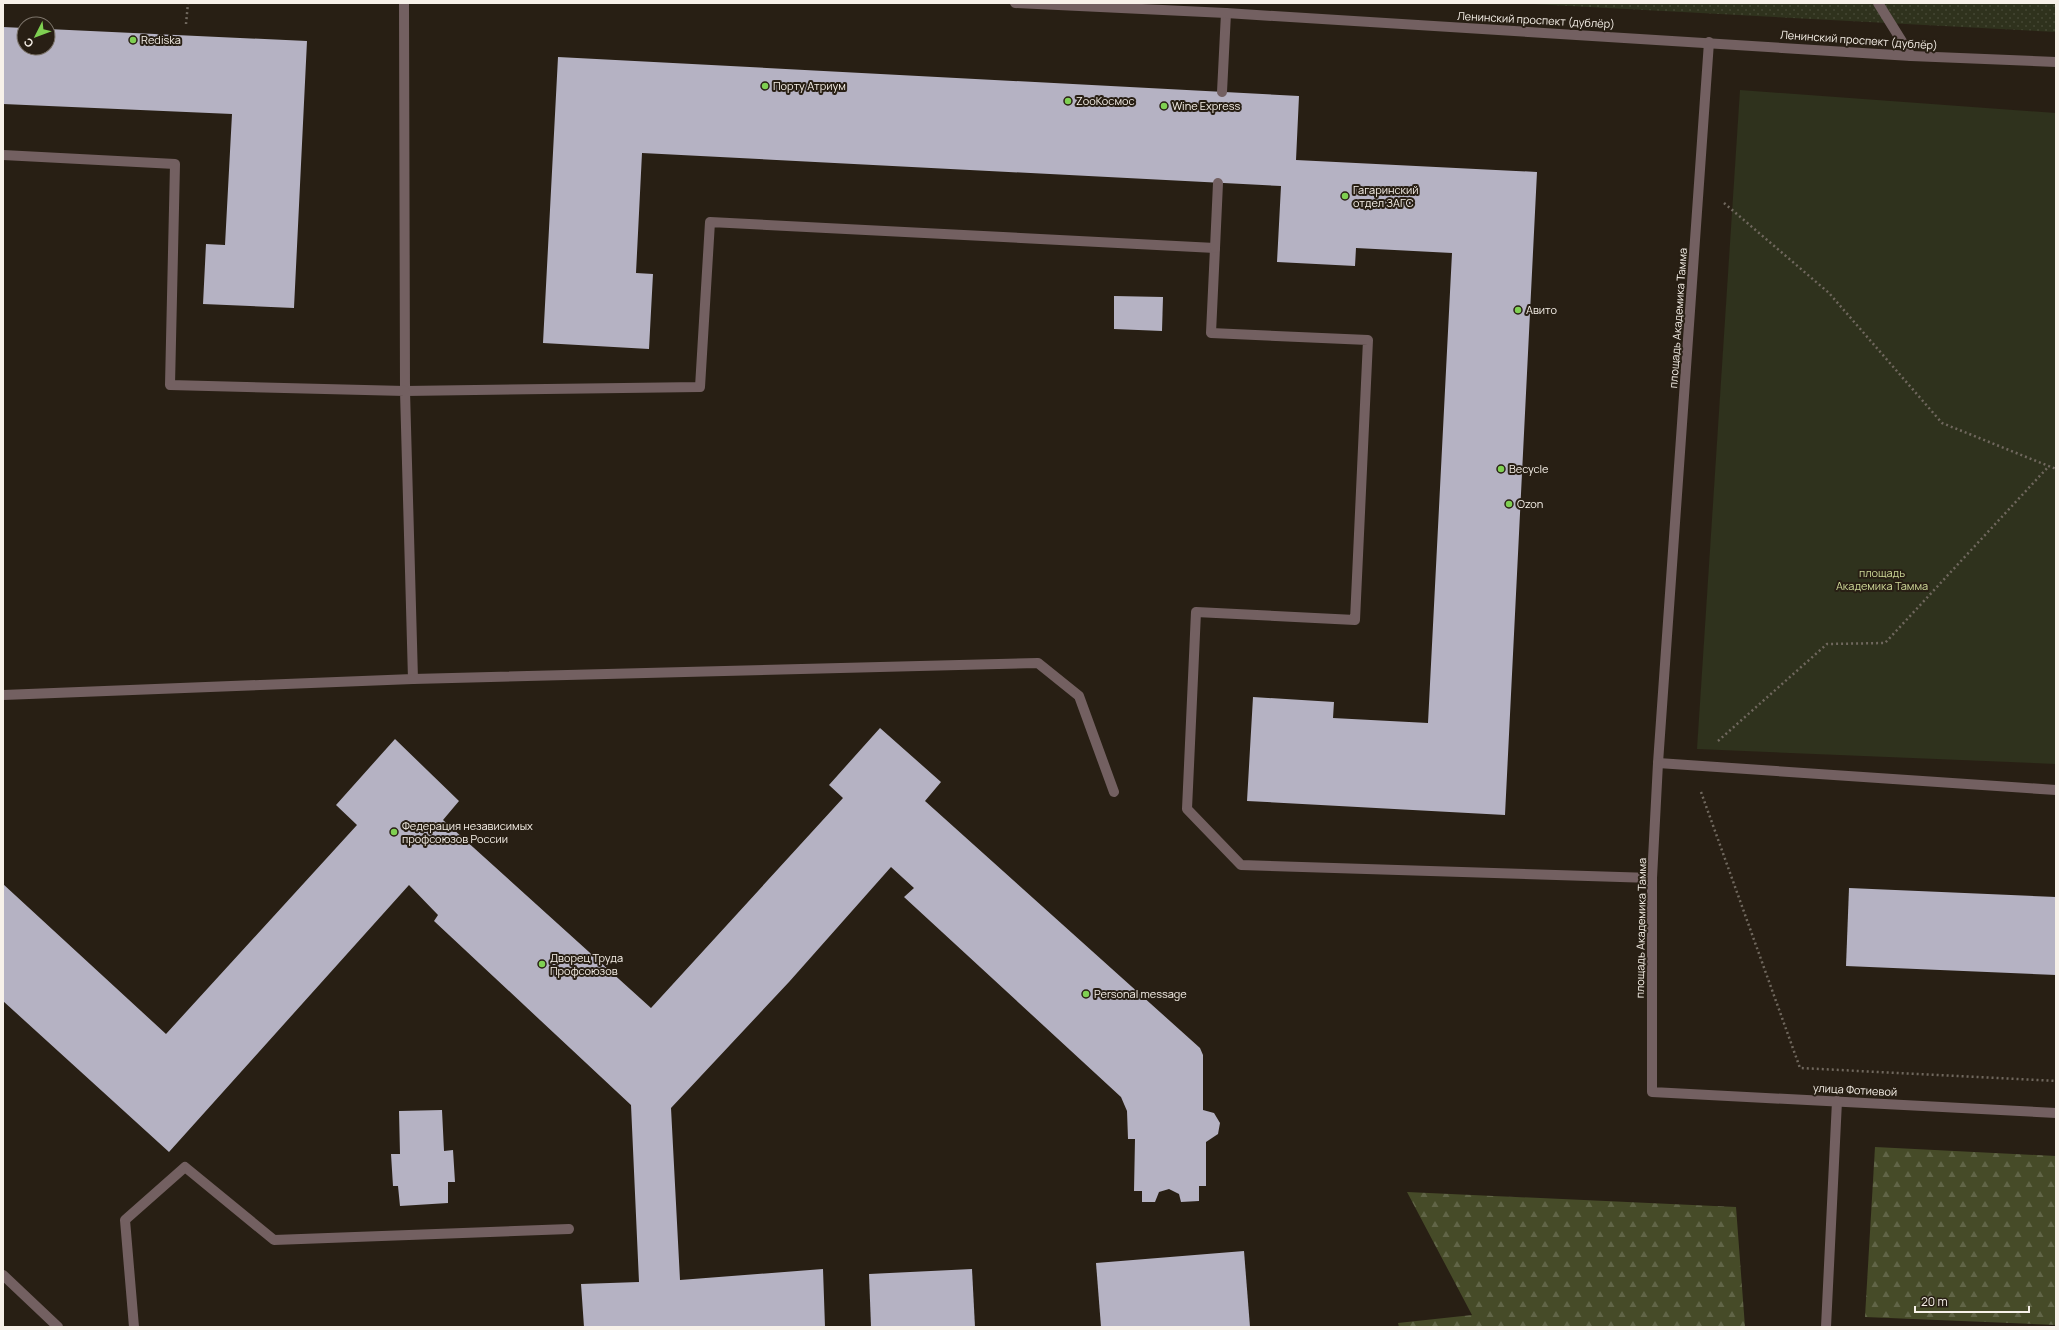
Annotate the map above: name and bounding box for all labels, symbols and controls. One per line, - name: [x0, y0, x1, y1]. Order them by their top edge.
- street label: Ленинский проспект (дублёр): [1457, 8, 1615, 31]
- north arrow: [16, 16, 56, 56]
- street label: Ленинский проспект (дублёр): [1780, 27, 1938, 52]
- place label: Rediska: [141, 32, 181, 47]
- text: С: [20, 35, 36, 51]
- marker: Rediska: [128, 35, 138, 45]
- place label: Порту Атриум: [773, 78, 846, 93]
- marker: Порту Атриум: [760, 81, 770, 91]
- place label: ZooКосмос: [1076, 93, 1135, 108]
- marker: ZooКосмос: [1063, 96, 1073, 106]
- place label: Wine Express: [1172, 98, 1240, 113]
- marker: Wine Express: [1159, 101, 1169, 111]
- place label: Гагаринский отдел ЗАГС: [1353, 182, 1419, 210]
- marker: Гагаринский отдел ЗАГС: [1340, 191, 1350, 201]
- street label: площадь Академика Тамма: [1665, 247, 1690, 389]
- place label: Авито: [1526, 302, 1558, 317]
- marker: Авито: [1513, 305, 1523, 315]
- place label: Becycle: [1509, 461, 1549, 476]
- marker: Becycle: [1496, 464, 1506, 474]
- place label: Ozon: [1517, 496, 1543, 511]
- marker: Ozon: [1504, 499, 1514, 509]
- park label: площадь Академика Тамма: [1836, 565, 1928, 593]
- place label: Федерация независимых профсоюзов России: [402, 818, 533, 846]
- marker: Федерация независимых профсоюзов России: [389, 827, 399, 837]
- street label: площадь Академика Тамма: [1632, 858, 1649, 998]
- place label: Дворец Труда Профсоюзов: [550, 950, 623, 978]
- marker: Дворец Труда Профсоюзов: [537, 959, 547, 969]
- place label: Personal message: [1094, 986, 1187, 1001]
- marker: Personal message: [1081, 989, 1091, 999]
- street label: улица Фотиевой: [1813, 1080, 1898, 1099]
- scale bar: [1915, 1288, 2029, 1314]
- text: 20 m: [1921, 1293, 1948, 1310]

